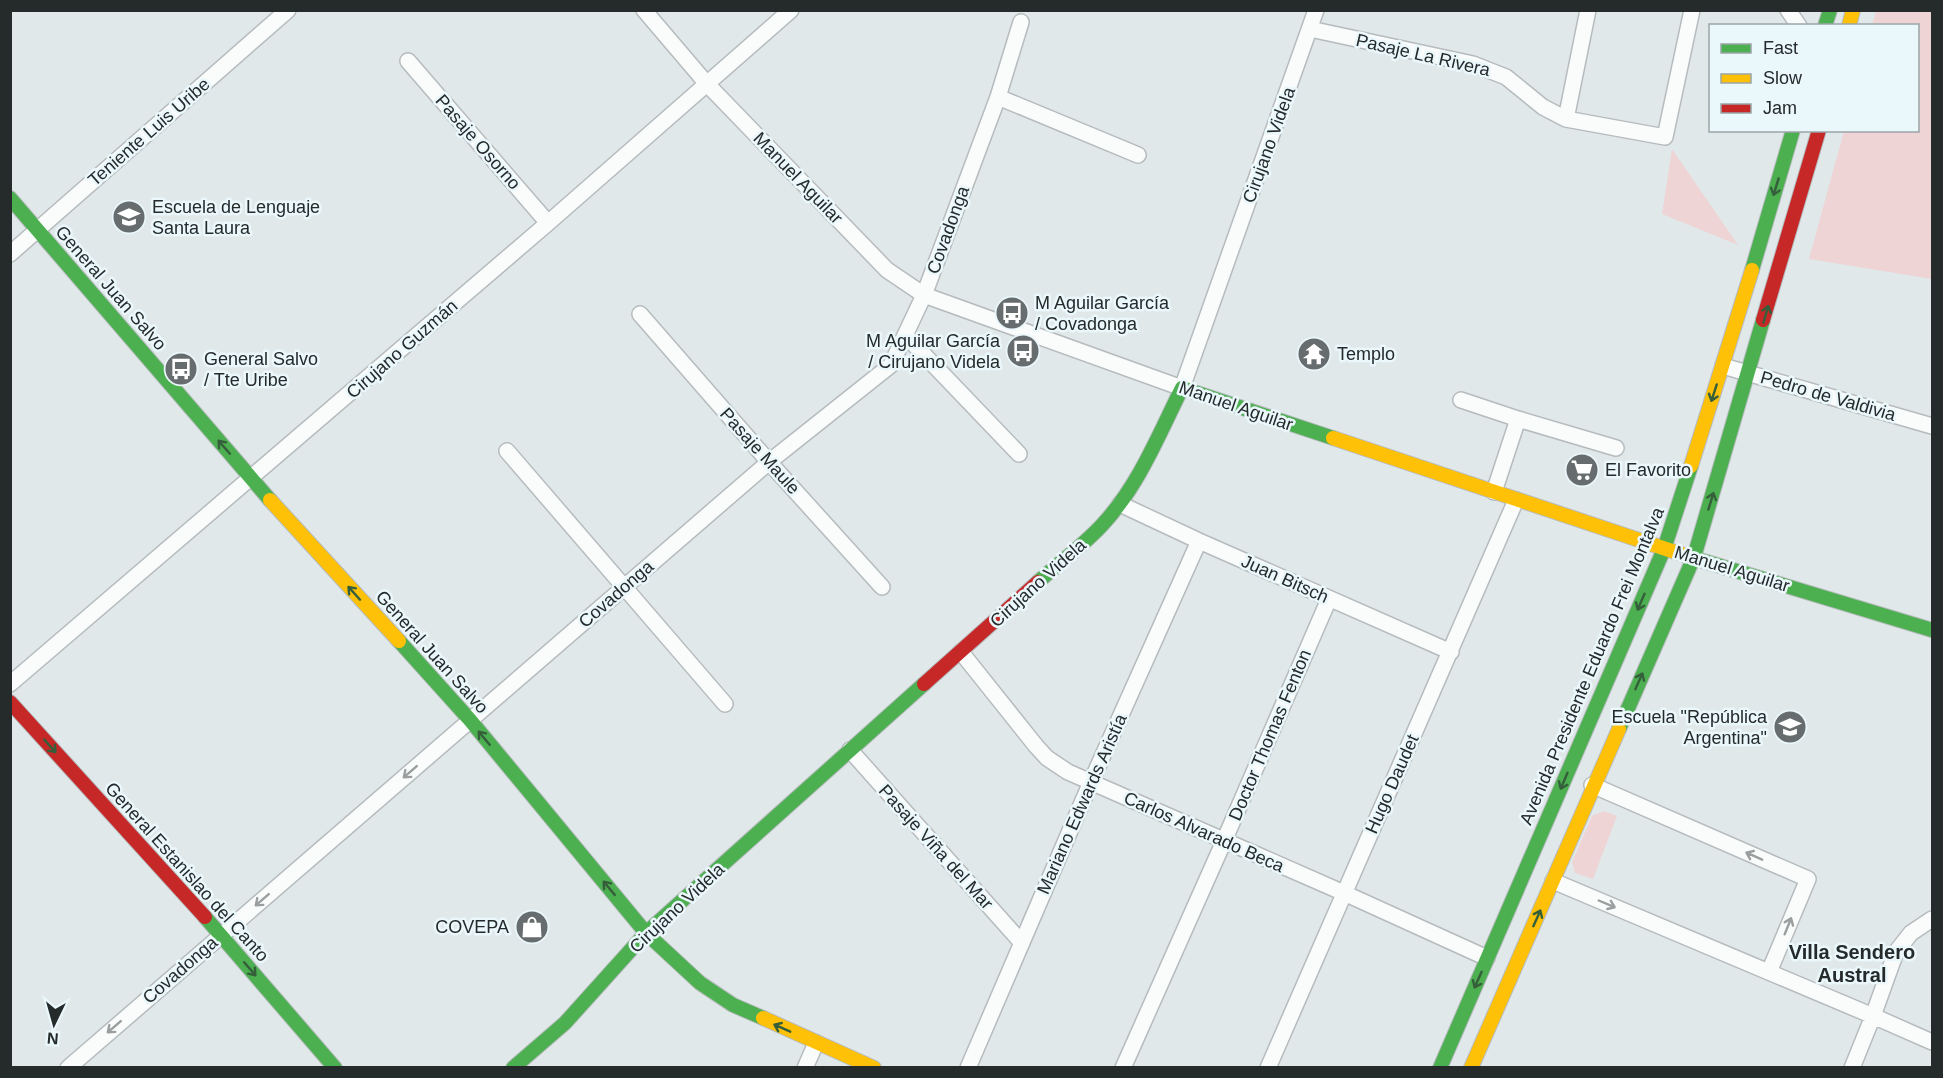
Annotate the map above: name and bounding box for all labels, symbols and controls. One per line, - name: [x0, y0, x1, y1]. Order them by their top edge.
- legend: [1709, 24, 1919, 132]
- street label: Pasaje La Rivera: [1354, 30, 1493, 80]
- text: Fast: [1763, 38, 1798, 58]
- text: Slow: [1763, 68, 1803, 88]
- street label: Teniente Luis Uribe: [84, 74, 214, 190]
- street label: Cirujano Videla: [1239, 83, 1300, 206]
- street label: Pasaje Osorno: [431, 91, 525, 193]
- text: Jam: [1763, 98, 1797, 118]
- street label: Manuel Aguilar: [749, 128, 847, 228]
- one-way arrow: [1770, 177, 1781, 196]
- street label: Covadonga: [923, 182, 973, 277]
- place label: Escuela de Lenguaje Santa Laura: [152, 197, 320, 238]
- school or university icon: Escuela de Lenguaje Santa Laura: [111, 199, 147, 235]
- street label: General Juan Salvo: [52, 222, 170, 354]
- place label: M Aguilar García / Covadonga: [1035, 293, 1170, 334]
- bus stop icon: M Aguilar García / Covadonga: [994, 295, 1030, 331]
- street label: Cirujano Guzmán: [343, 296, 461, 402]
- one-way arrow: [1761, 305, 1772, 324]
- place label: M Aguilar García / Cirujano Videla: [866, 331, 1001, 372]
- bus stop icon: M Aguilar García / Cirujano Videla: [1005, 333, 1041, 369]
- temple icon: Templo: [1296, 336, 1332, 372]
- place label: Templo: [1337, 344, 1395, 364]
- place label: General Salvo / Tte Uribe: [204, 349, 318, 390]
- bus stop icon: General Salvo / Tte Uribe: [163, 351, 199, 387]
- street label: Pedro de Valdivia: [1758, 367, 1899, 425]
- street label: Manuel Aguilar: [1176, 377, 1296, 435]
- one-way arrow: [1708, 383, 1719, 402]
- street label: Pasaje Maule: [716, 404, 804, 498]
- one-way arrow: [217, 440, 231, 455]
- supermarket icon: El Favorito: [1564, 452, 1600, 488]
- place label: El Favorito: [1605, 460, 1691, 480]
- one-way arrow: [1706, 492, 1717, 511]
- street label: Avenida Presidente Eduardo Frei Montalva: [1516, 503, 1669, 828]
- street label: Cirujano Videla: [986, 534, 1091, 631]
- street label: Manuel Aguilar: [1672, 542, 1792, 596]
- street label: Juan Bitsch: [1238, 551, 1332, 607]
- street label: Covadonga: [575, 556, 658, 632]
- one-way arrow: [347, 585, 361, 600]
- street label: General Juan Salvo: [372, 587, 492, 717]
- one-way arrow: [1635, 593, 1646, 611]
- street label: Doctor Thomas Fenton: [1225, 647, 1315, 823]
- one-way arrow: [1634, 672, 1645, 690]
- place label: Escuela "República Argentina": [1612, 707, 1768, 748]
- school or university icon: Escuela "República Argentina": [1772, 709, 1808, 745]
- street label: Mariano Edwards Aristía: [1033, 710, 1131, 897]
- one-way arrow: [478, 730, 491, 746]
- street label: Hugo Daudet: [1361, 731, 1423, 837]
- one-way arrow: [43, 738, 57, 753]
- one-way arrow: [402, 765, 417, 779]
- one-way arrow: [1558, 772, 1569, 790]
- street label: General Estanislao del Canto: [101, 778, 273, 966]
- street label: Pasaje Viña del Mar: [875, 781, 997, 913]
- street label: Carlos Alvarado Beca: [1121, 788, 1288, 877]
- one-way arrow: [1745, 849, 1763, 860]
- street label: Cirujano Videla: [626, 858, 729, 957]
- one-way arrow: [602, 881, 616, 896]
- one-way arrow: [255, 893, 270, 907]
- one-way arrow: [1598, 899, 1616, 910]
- shop icon: COVEPA: [514, 909, 550, 945]
- one-way arrow: [1532, 909, 1543, 928]
- place label: COVEPA: [435, 917, 509, 937]
- one-way arrow: [1783, 917, 1794, 935]
- street label: Covadonga: [139, 932, 222, 1008]
- district label: Villa Sendero Austral: [1789, 941, 1915, 986]
- one-way arrow: [243, 961, 257, 976]
- one-way arrow: [1472, 970, 1483, 988]
- north arrow: [24, 994, 84, 1054]
- one-way arrow: [107, 1020, 122, 1034]
- one-way arrow: [773, 1021, 791, 1033]
- text: N: [46, 1029, 59, 1047]

